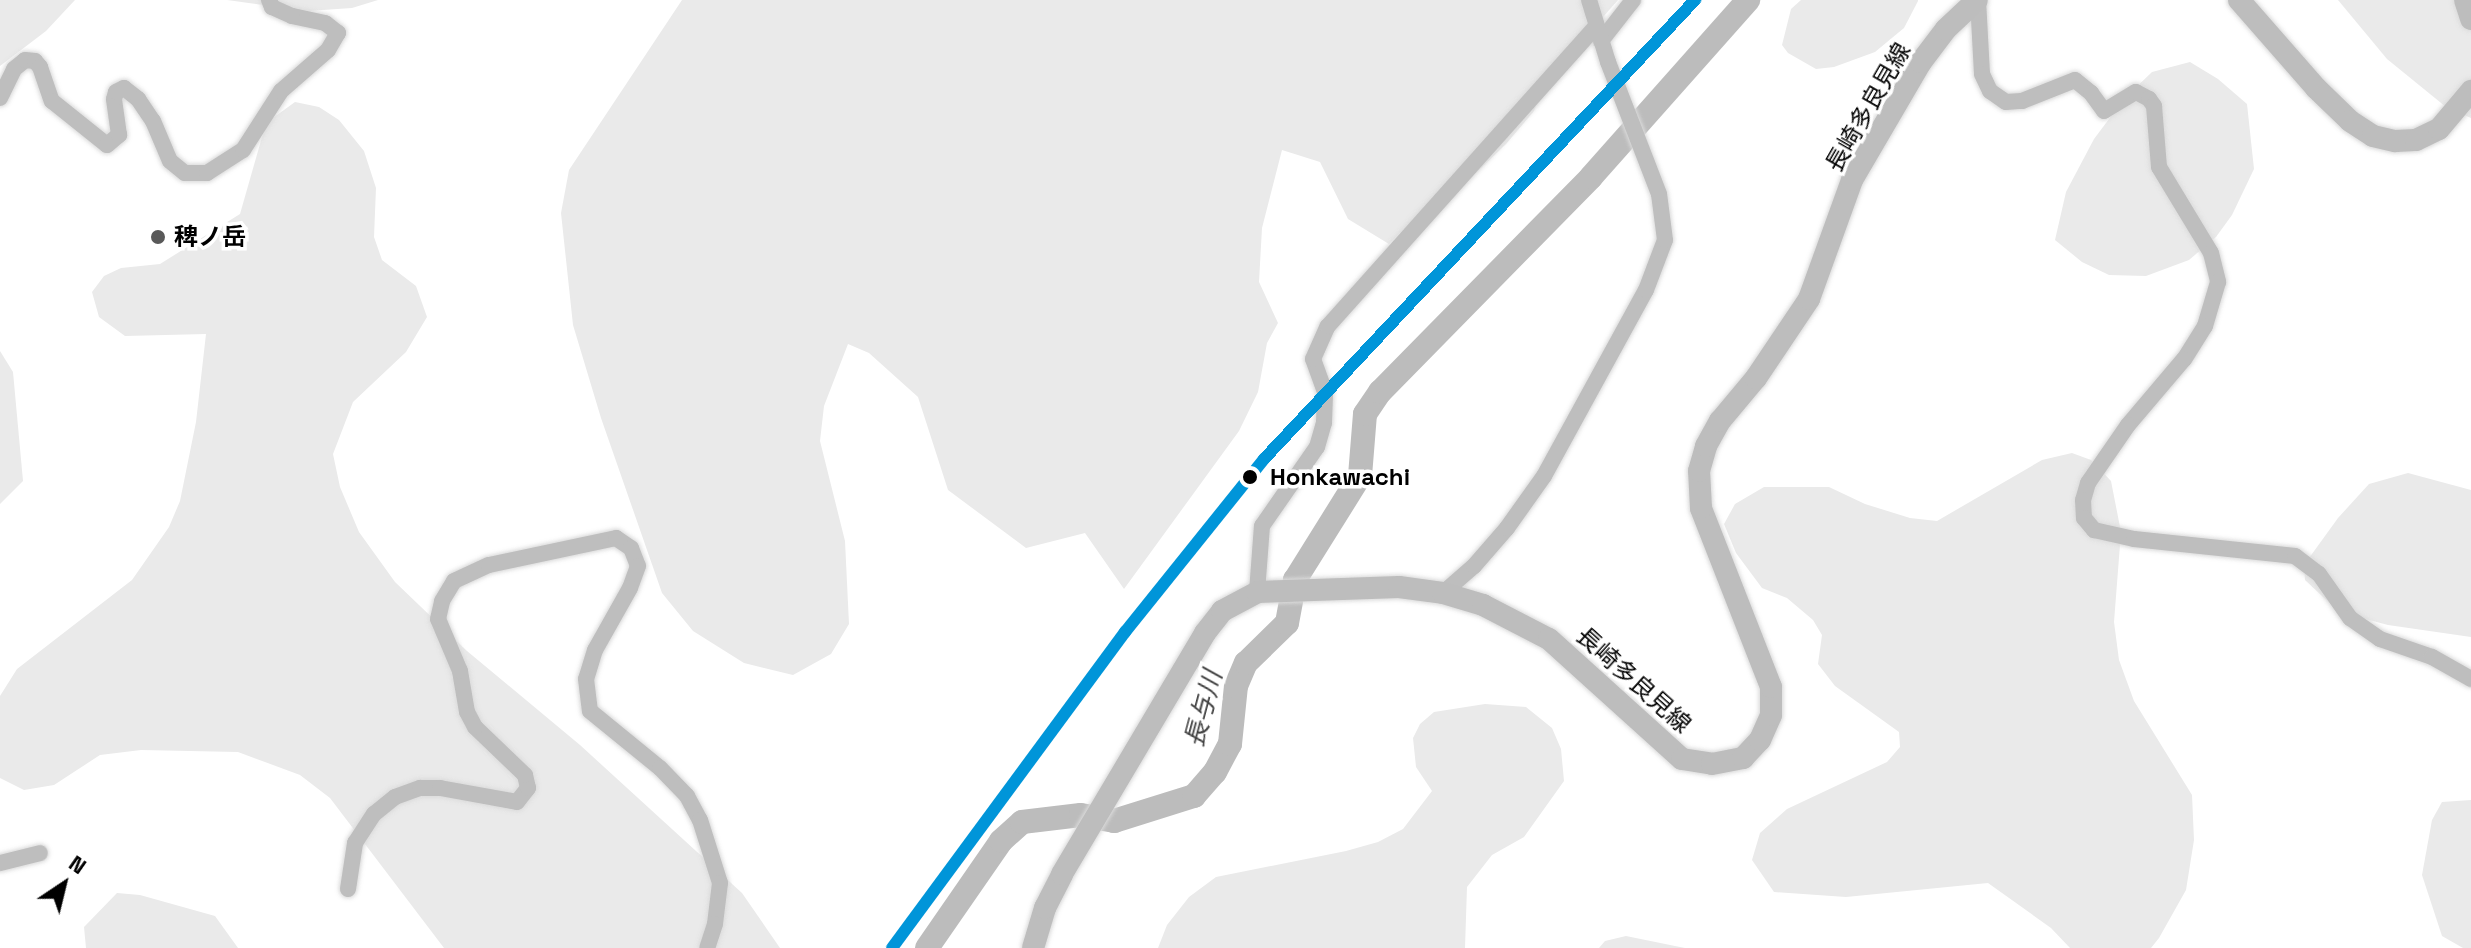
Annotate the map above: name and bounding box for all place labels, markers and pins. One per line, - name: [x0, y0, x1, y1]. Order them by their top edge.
- place label: 稗ノ岳: [174, 223, 246, 251]
- marker: 稗ノ岳: [149, 228, 167, 246]
- place label: Honkawachi: [1270, 463, 1410, 491]
- marker: Honkawachi: [1237, 464, 1263, 490]

